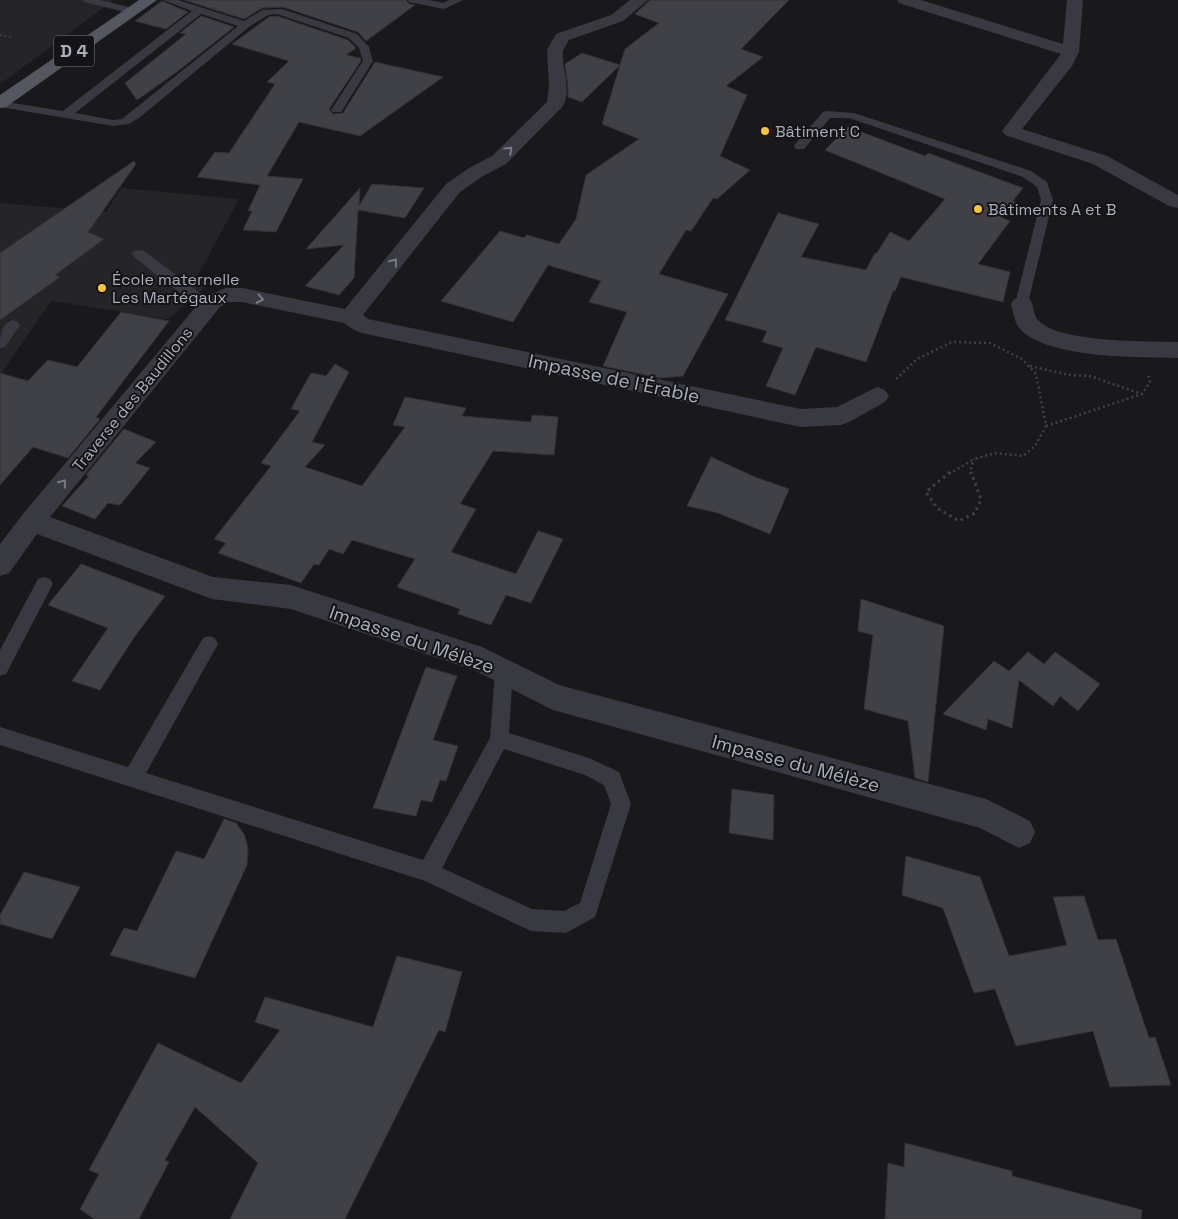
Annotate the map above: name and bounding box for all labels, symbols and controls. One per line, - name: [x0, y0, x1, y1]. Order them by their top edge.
- road number: D 4: [54, 36, 94, 66]
- place label: Bâtiment C: [775, 121, 860, 142]
- marker: Bâtiment C: [759, 125, 771, 137]
- one-way arrow: [503, 147, 512, 156]
- place label: Bâtiments A et B: [988, 199, 1116, 220]
- marker: Bâtiments A et B: [972, 203, 984, 215]
- one-way arrow: [389, 259, 397, 268]
- place label: École maternelle Les Martégaux: [112, 269, 240, 308]
- marker: École maternelle Les Martégaux: [96, 282, 108, 294]
- one-way arrow: [256, 293, 265, 303]
- street label: Traverse des Baudillons: [68, 323, 197, 476]
- street label: Impasse de l'Érable: [526, 348, 702, 409]
- one-way arrow: [57, 480, 65, 489]
- street label: Impasse du Mélèze: [326, 599, 498, 679]
- street label: Impasse du Mélèze: [709, 729, 883, 798]

